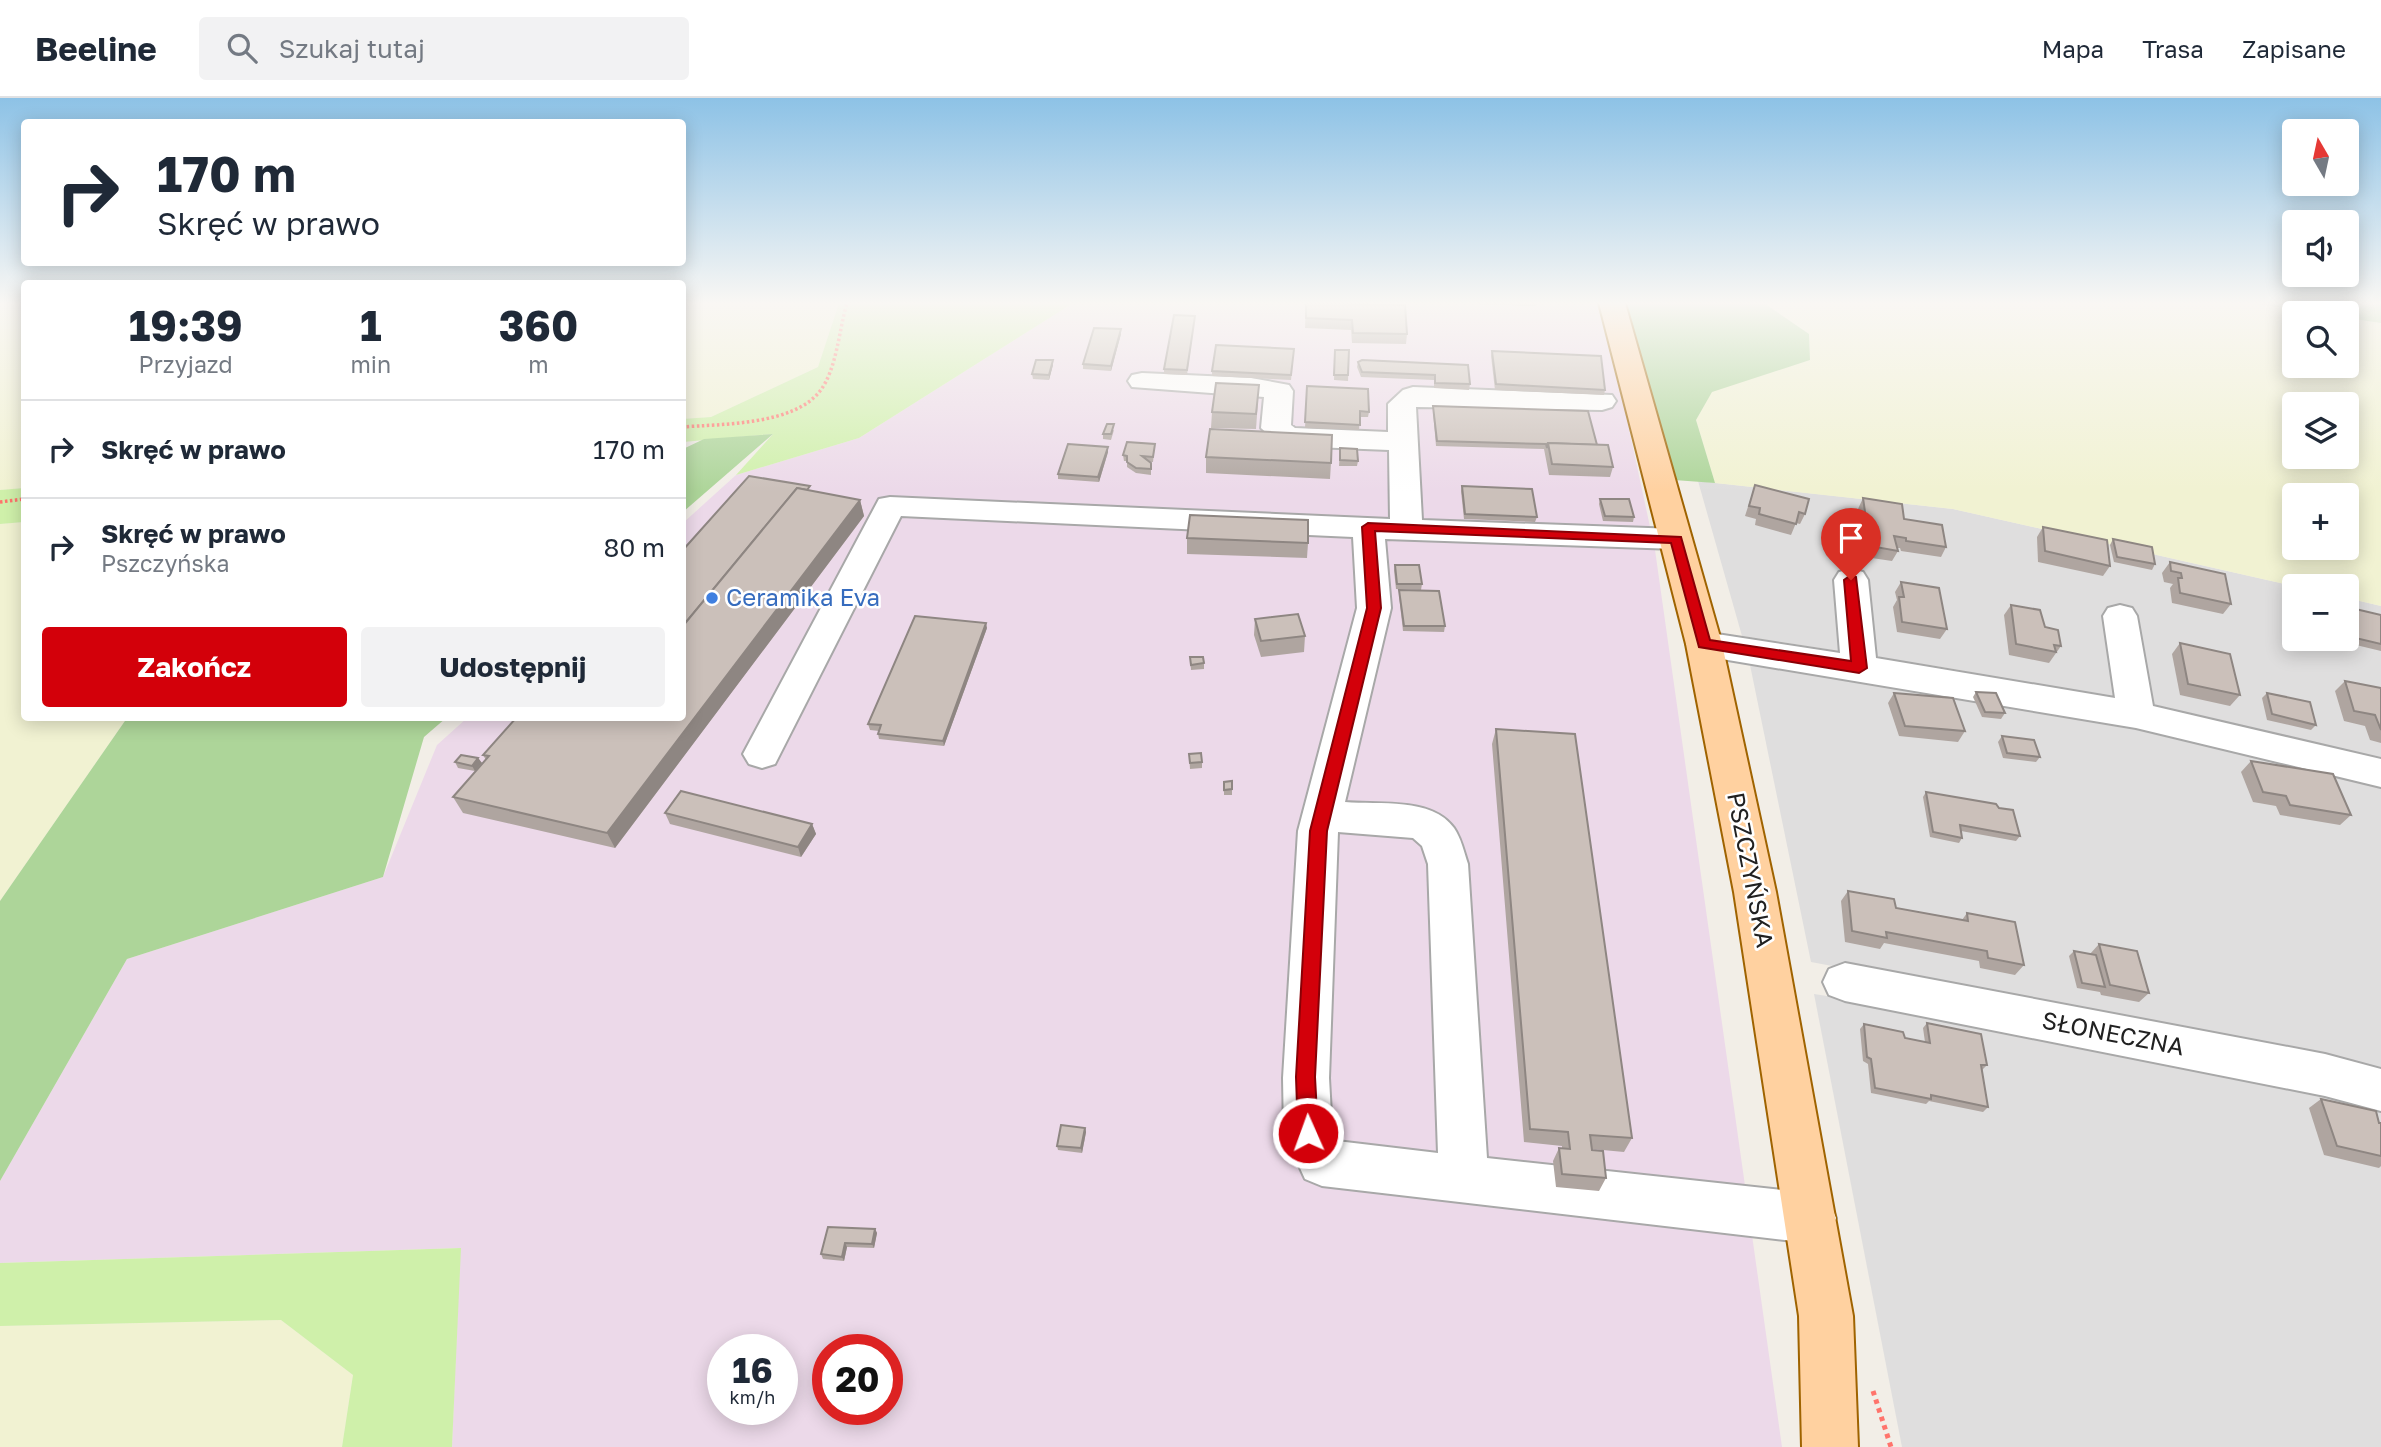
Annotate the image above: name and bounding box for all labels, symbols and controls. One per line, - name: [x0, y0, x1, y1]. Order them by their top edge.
- search box: [199, 17, 689, 80]
- text: Beeline: [35, 29, 157, 68]
- icon: search: [223, 29, 261, 67]
- text: Szukaj tutaj: [279, 33, 425, 64]
- text: Mapa: [2042, 34, 2104, 63]
- text: Trasa: [2142, 34, 2204, 63]
- text: Zapisane: [2242, 34, 2346, 63]
- north arrow: [2282, 119, 2359, 196]
- map controls: [2282, 119, 2359, 651]
- text: 170 m: [157, 144, 296, 203]
- icon: right: [42, 147, 133, 238]
- text: Skręć w prawo: [157, 204, 380, 242]
- button: sound: [2282, 210, 2359, 287]
- text: 19:39: [129, 300, 243, 350]
- text: 1: [360, 300, 382, 350]
- text: 360: [499, 300, 578, 350]
- button: search: [2282, 301, 2359, 378]
- text: Przyjazd: [139, 350, 233, 378]
- text: min: [350, 350, 391, 378]
- text: m: [528, 350, 549, 378]
- button: layers: [2282, 392, 2359, 469]
- icon: right: [42, 430, 80, 468]
- text: Skręć w prawo: [101, 434, 286, 465]
- text: 170 m: [593, 434, 665, 465]
- button: +: [2282, 483, 2359, 560]
- pin: [1821, 508, 1881, 580]
- text: Skręć w prawo: [101, 518, 286, 549]
- icon: arrive: [1832, 519, 1870, 557]
- icon: right: [42, 528, 80, 566]
- text: 80 m: [604, 532, 665, 563]
- text: Pszczyńska: [101, 549, 229, 577]
- button: −: [2282, 574, 2359, 651]
- place label: Ceramika Eva: [726, 582, 880, 611]
- marker: Ceramika Eva: [704, 590, 720, 606]
- button: Zakończ: [42, 627, 347, 707]
- button: Udostępnij: [361, 627, 665, 707]
- street label: PSZCZYŃSKA: [1722, 790, 1781, 950]
- street label: SŁONECZNA: [2040, 1005, 2187, 1061]
- position arrow: [1271, 1096, 1345, 1170]
- speed limit sign: 20: [812, 1334, 903, 1425]
- text: 16: [732, 1349, 773, 1391]
- text: km/h: [730, 1386, 775, 1408]

